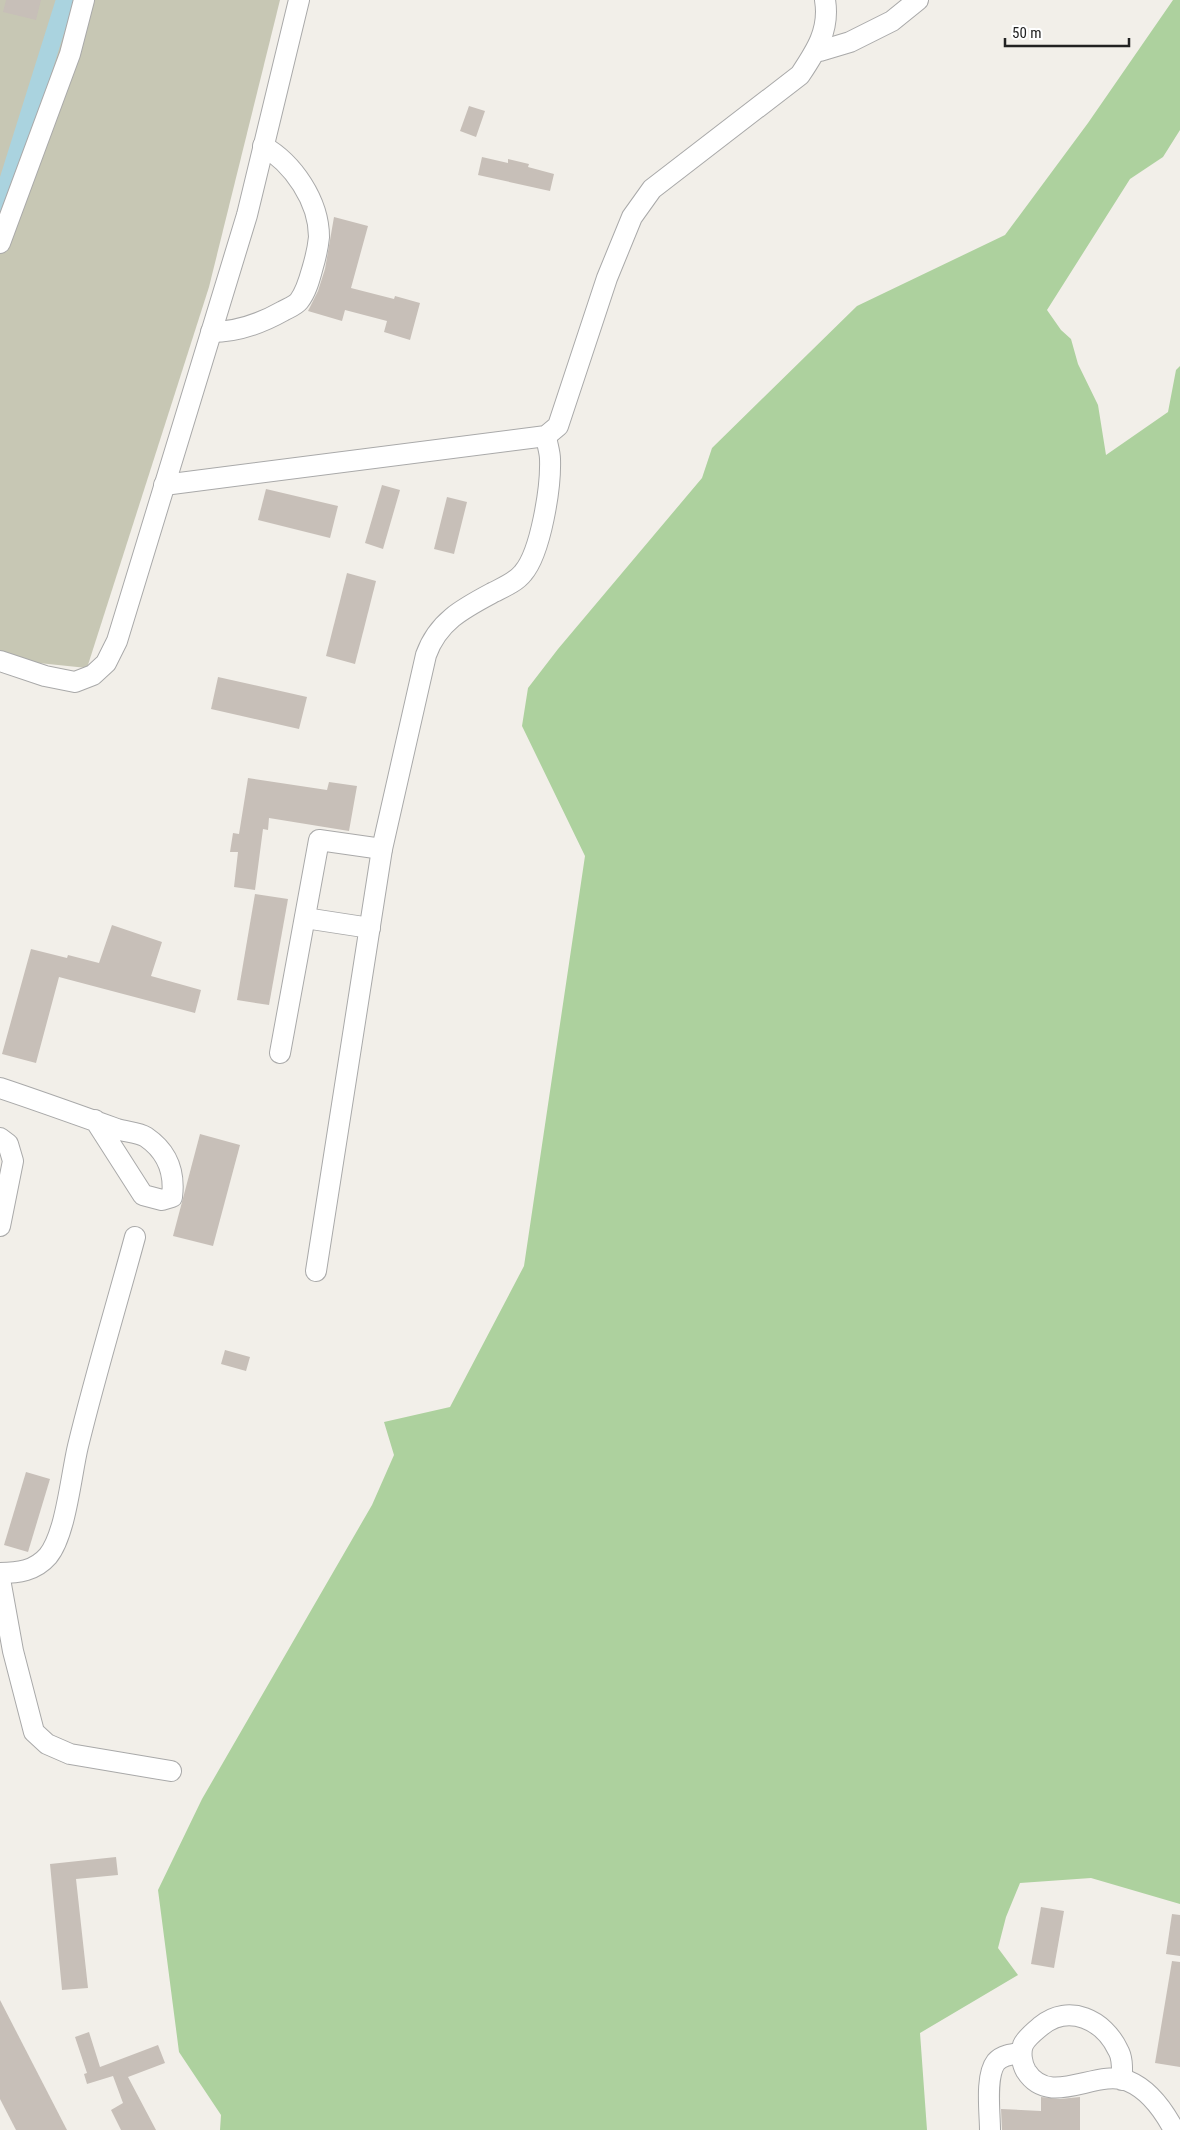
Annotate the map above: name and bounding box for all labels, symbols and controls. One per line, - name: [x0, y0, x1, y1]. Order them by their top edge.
- scale bar: [1005, 15, 1129, 47]
- text: 50 m: [1012, 24, 1042, 42]

